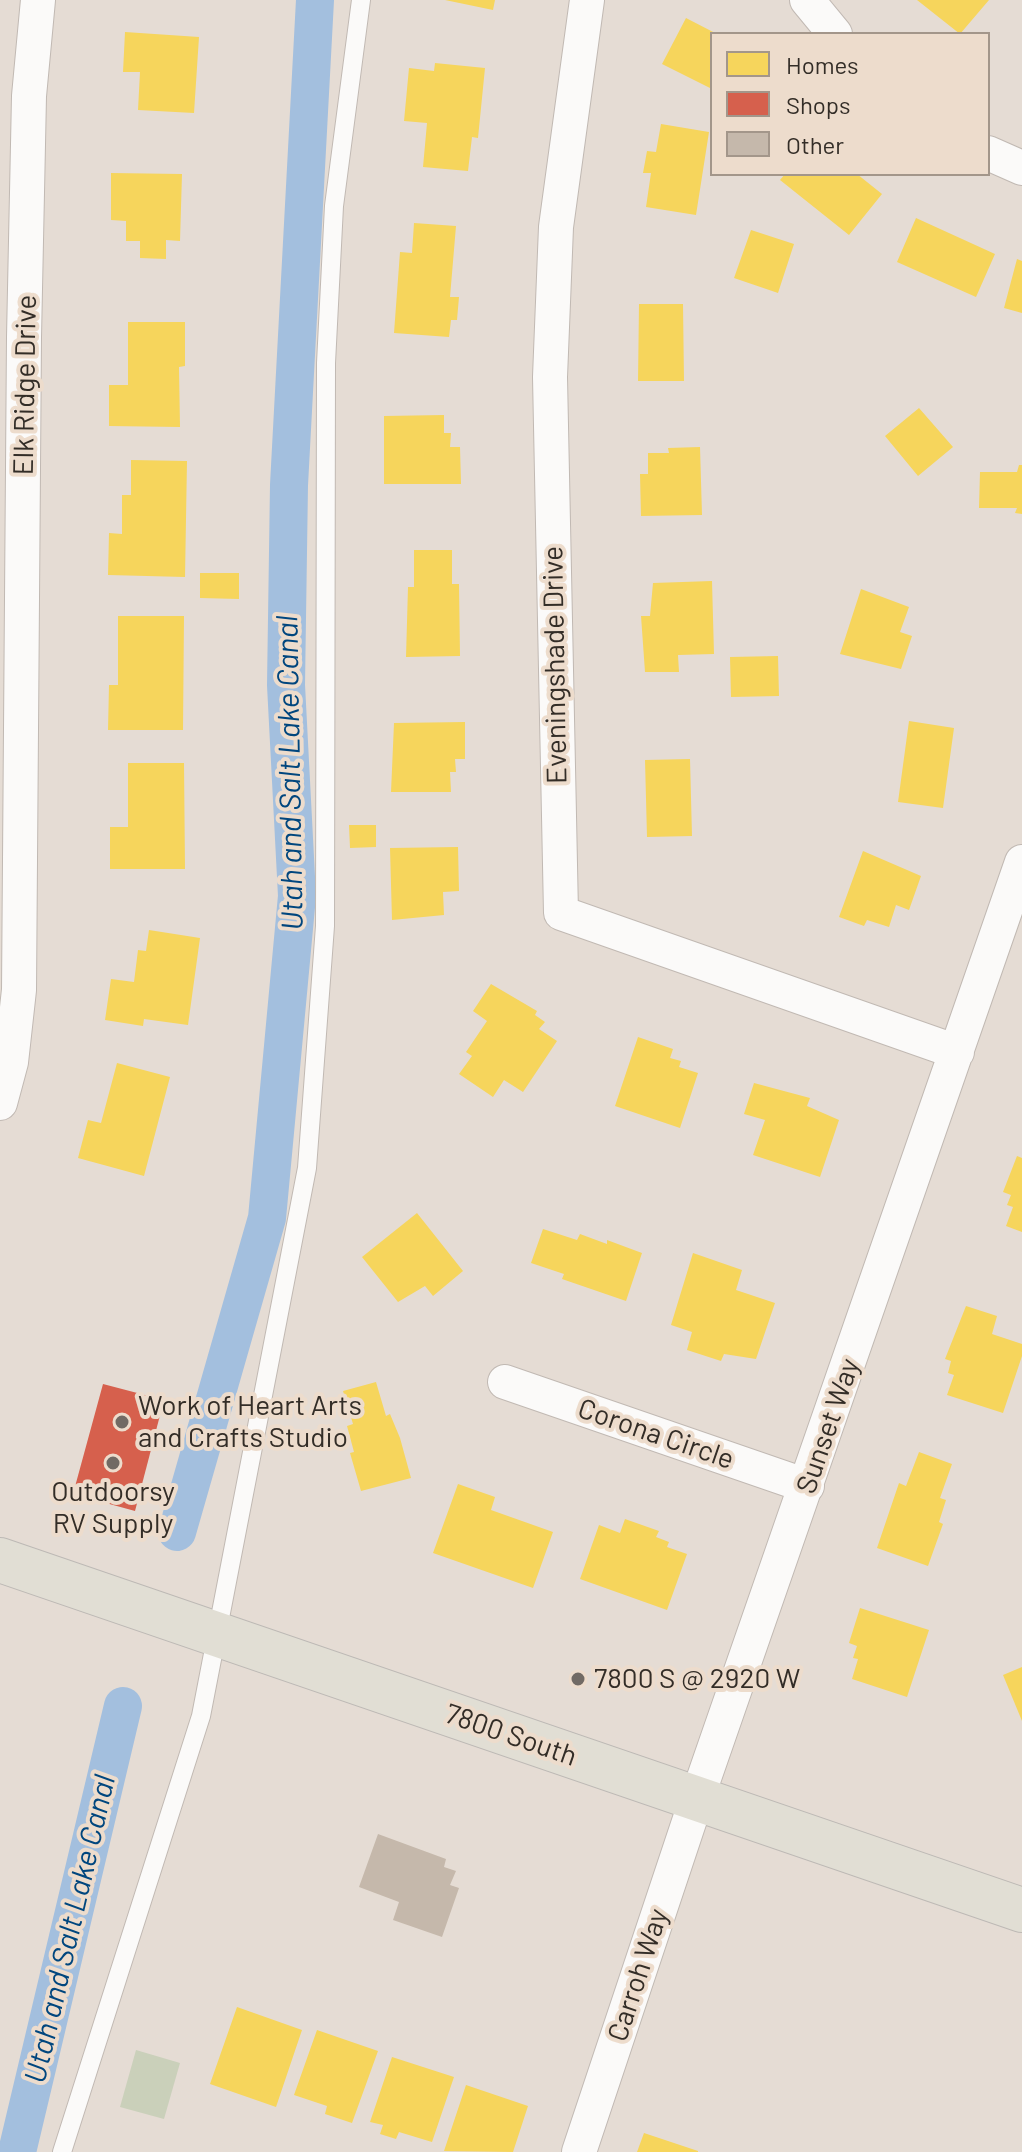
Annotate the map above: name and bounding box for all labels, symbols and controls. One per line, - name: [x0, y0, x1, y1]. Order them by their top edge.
- legend: [710, 32, 990, 176]
- text: Homes: [786, 50, 859, 79]
- text: Shops: [786, 90, 851, 119]
- text: Other: [786, 130, 844, 159]
- street label: Elk Ridge Drive: [7, 294, 43, 476]
- street label: Eveningshade Drive: [536, 546, 574, 784]
- water label: Utah and Salt Lake Canal: [269, 615, 311, 931]
- street label: Sunset Way: [789, 1354, 867, 1498]
- place label: Work of Heart Arts and Crafts Studio: [138, 1389, 362, 1455]
- street label: Corona Circle: [574, 1392, 738, 1476]
- marker: Work of Heart Arts and Crafts Studio: [113, 1413, 131, 1431]
- marker: Outdoorsy RV Supply: [104, 1454, 122, 1472]
- place label: Outdoorsy RV Supply: [51, 1475, 175, 1541]
- place label: 7800 S @ 2920 W: [594, 1662, 800, 1696]
- marker: 7800 S @ 2920 W: [569, 1670, 587, 1688]
- street label: 7800 South: [441, 1697, 581, 1773]
- water label: Utah and Salt Lake Canal: [17, 1772, 123, 2086]
- street label: Carroh Way: [601, 1904, 675, 2046]

